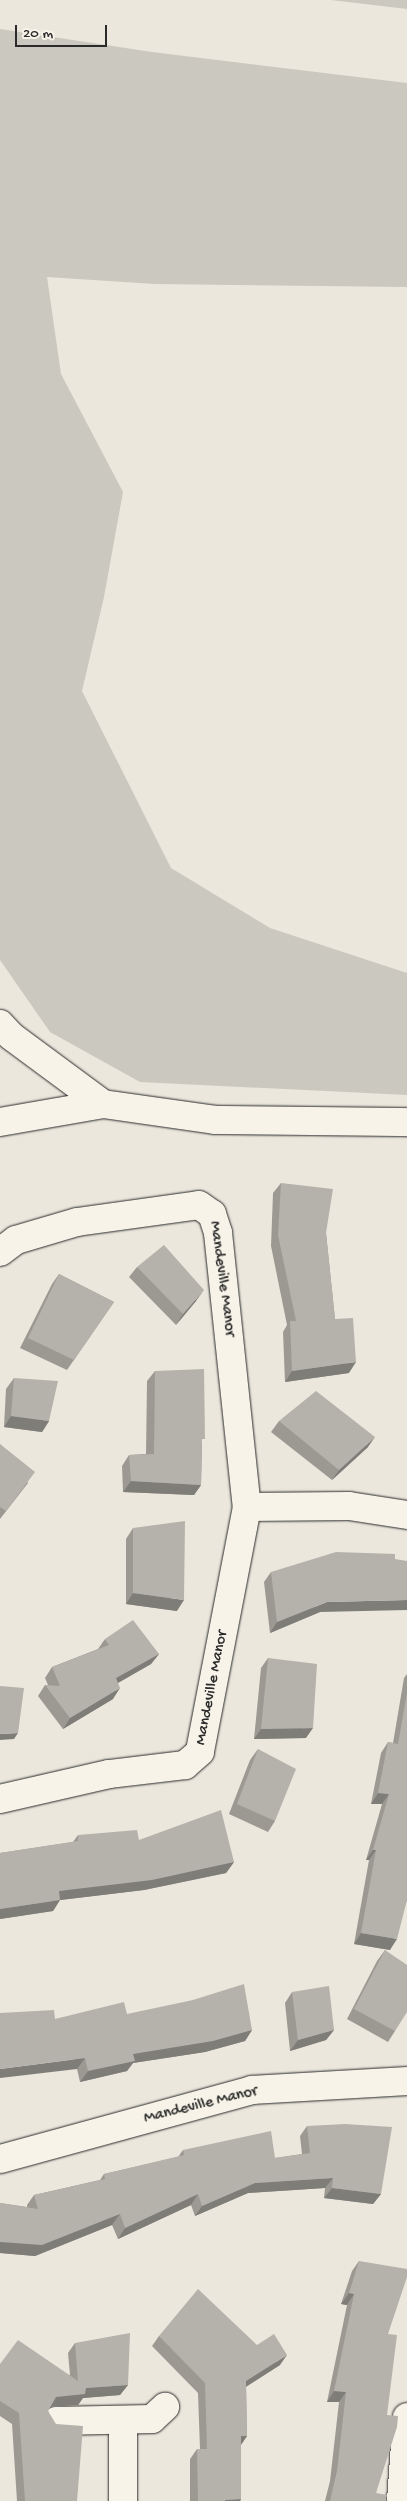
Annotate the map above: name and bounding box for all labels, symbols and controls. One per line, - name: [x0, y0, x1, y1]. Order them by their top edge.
- scale bar: [18, 15, 110, 47]
- text: 20 m: [23, 25, 53, 43]
- street label: Mandeville Manor: [203, 1220, 239, 1338]
- street label: Mandeville Manor: [192, 1629, 234, 1747]
- street label: Mandeville Manor: [142, 2083, 260, 2129]

